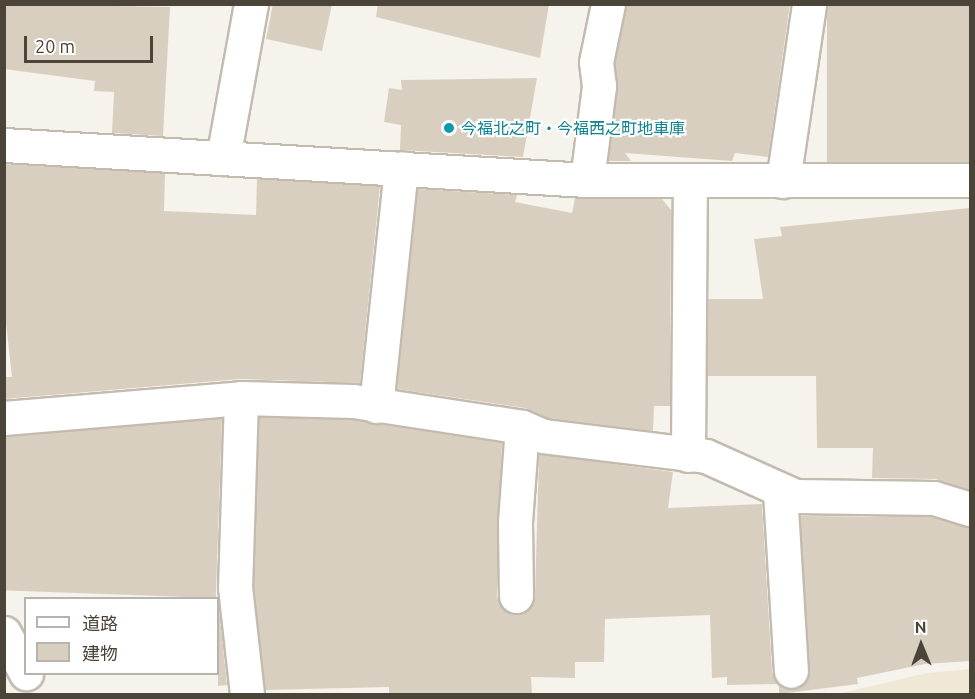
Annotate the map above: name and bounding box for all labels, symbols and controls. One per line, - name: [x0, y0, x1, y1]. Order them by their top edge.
- scale bar: [27, 24, 156, 62]
- text: 20 m: [35, 36, 75, 56]
- place label: 今福北之町・今福西之町地車庫: [461, 118, 685, 138]
- marker: 今福北之町・今福西之町地車庫: [442, 121, 456, 135]
- legend: [24, 597, 219, 675]
- text: 道路: [82, 613, 118, 633]
- north arrow: [891, 615, 951, 675]
- text: N: [915, 618, 927, 636]
- text: 建物: [82, 643, 118, 663]

